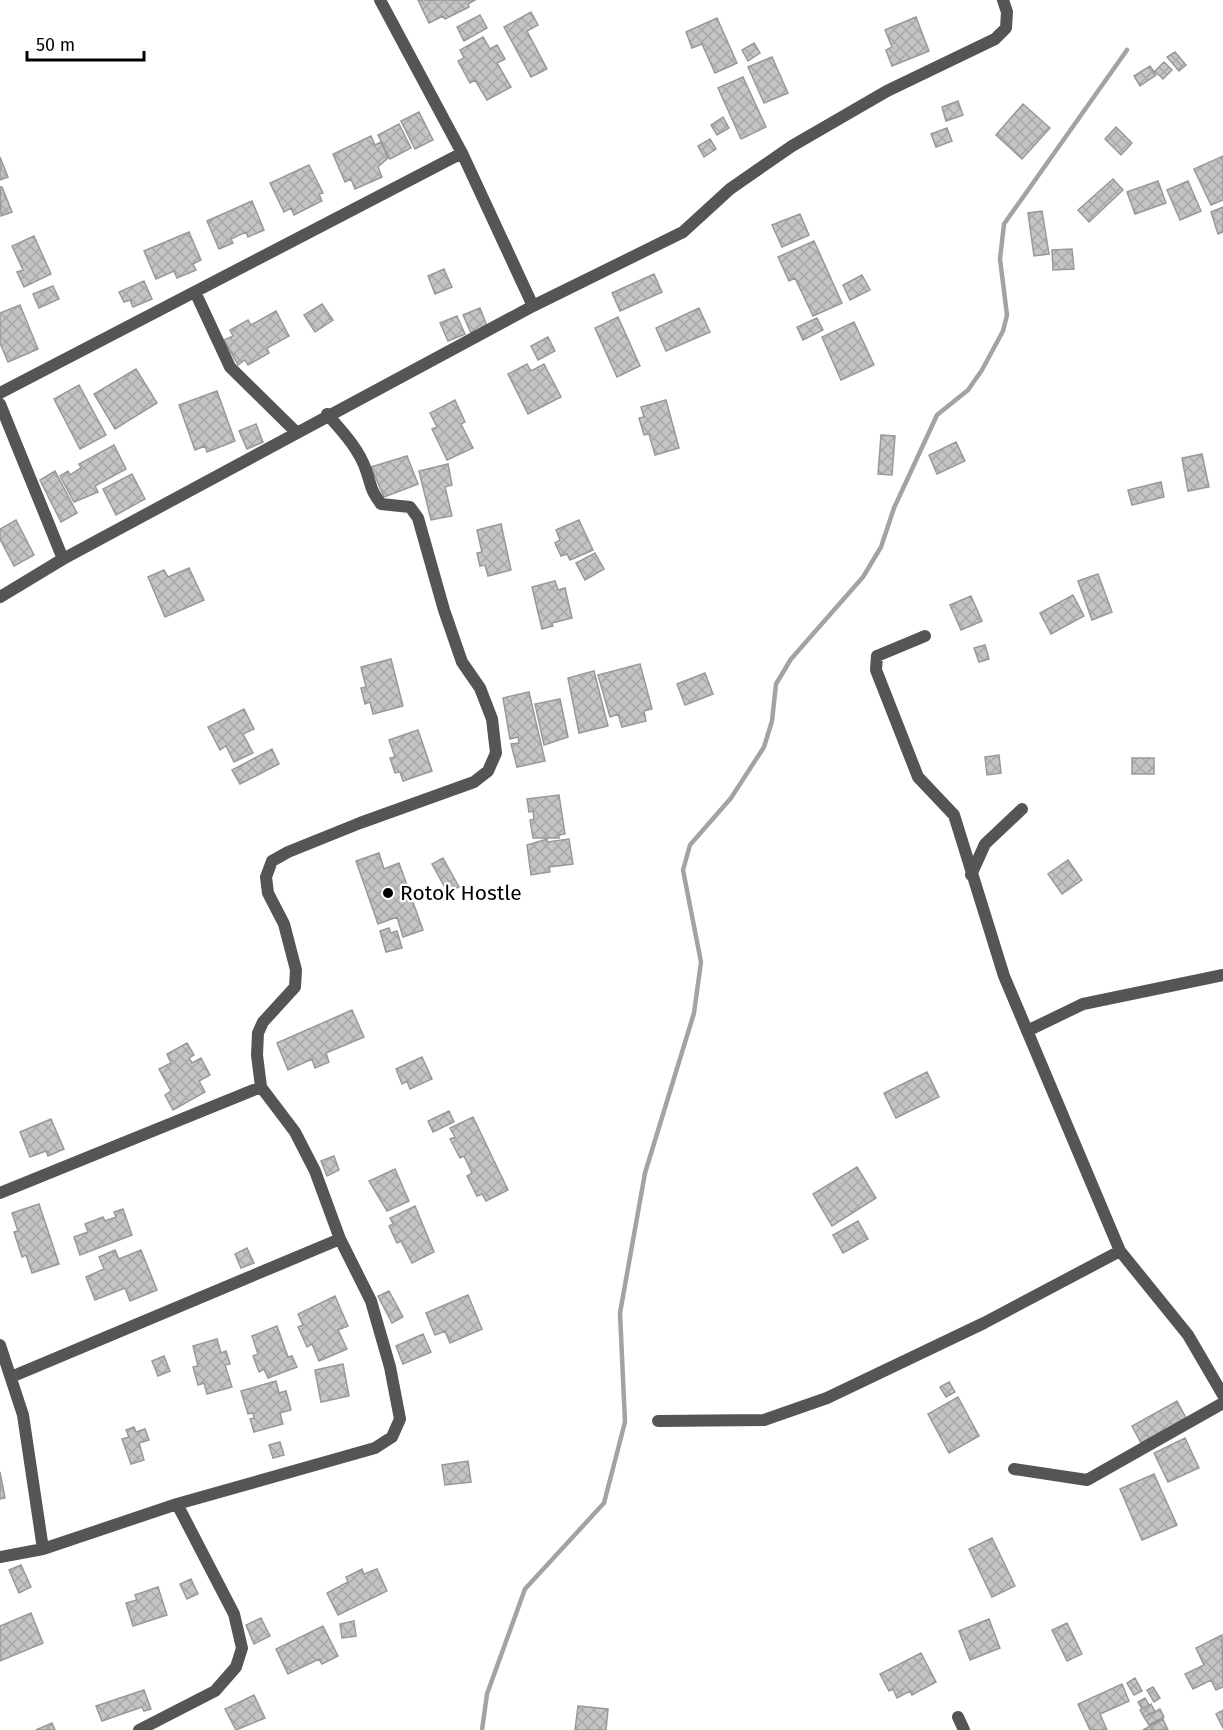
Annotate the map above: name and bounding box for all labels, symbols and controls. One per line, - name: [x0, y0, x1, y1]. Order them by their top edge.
- scale bar: [27, 24, 144, 62]
- text: 50 m: [36, 34, 75, 56]
- place label: Rotok Hostle: [400, 880, 522, 906]
- marker: Rotok Hostle: [381, 886, 395, 900]

